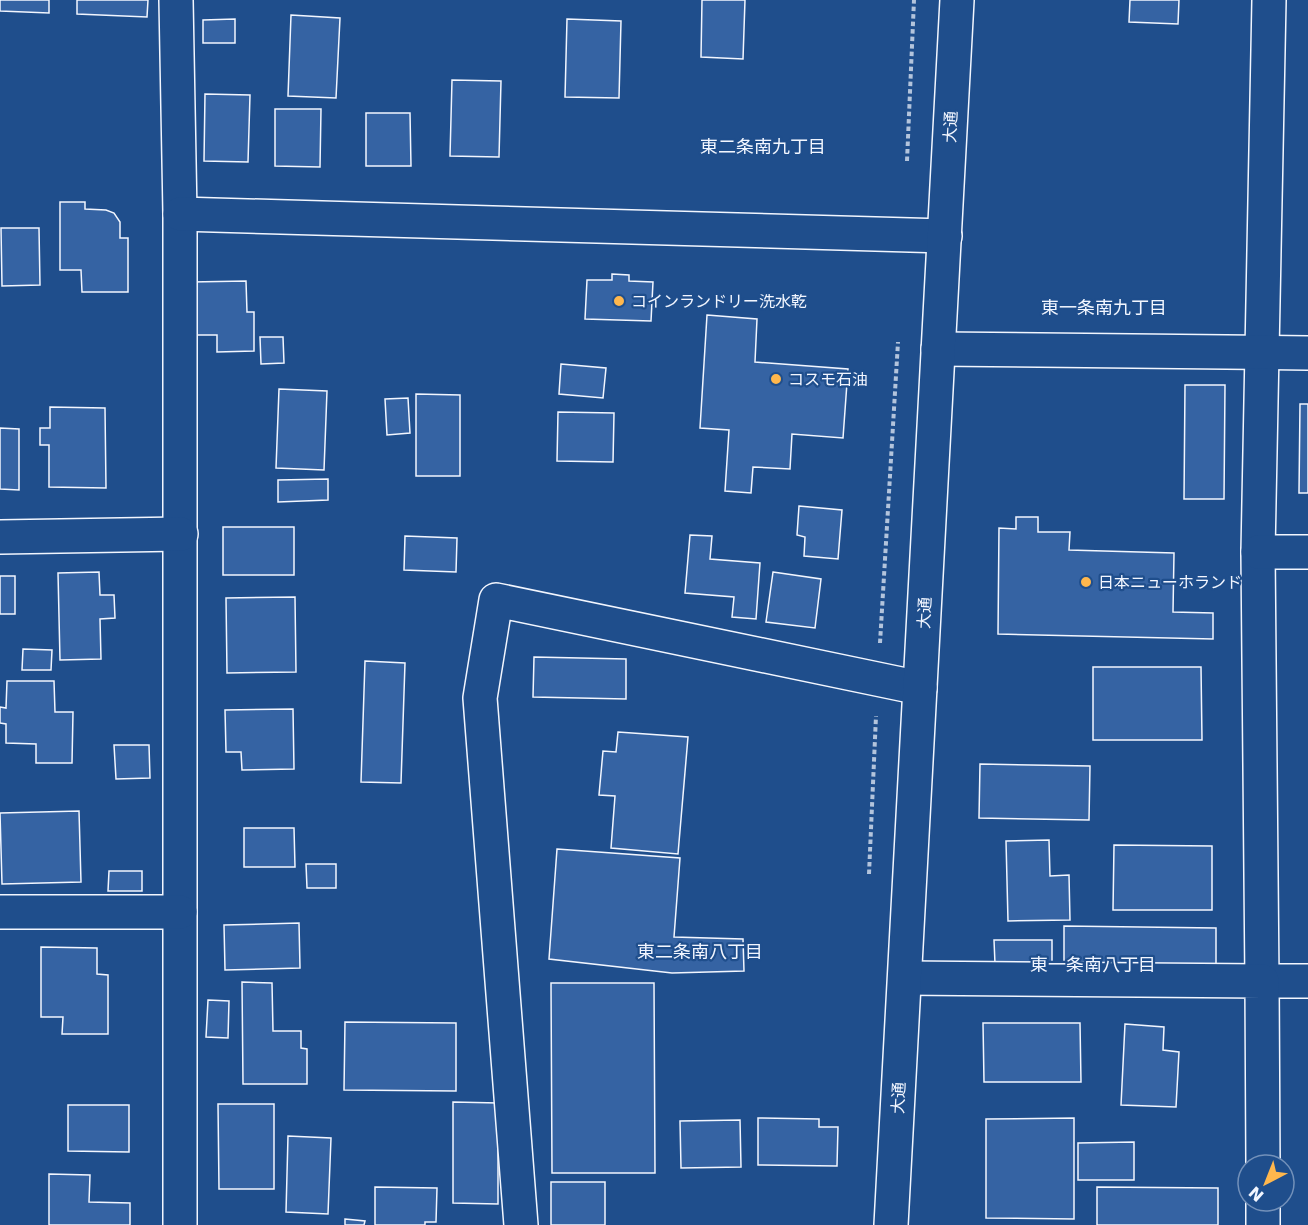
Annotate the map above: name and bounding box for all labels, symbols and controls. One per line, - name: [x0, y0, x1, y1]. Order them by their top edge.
- street label: 大通: [940, 111, 961, 144]
- district label: 東二条南九丁目: [700, 136, 826, 157]
- place label: コインランドリー洗水乾: [631, 292, 807, 311]
- marker: コインランドリー洗水乾: [612, 294, 626, 308]
- district label: 東一条南九丁目: [1041, 297, 1167, 318]
- place label: コスモ石油: [788, 370, 868, 389]
- marker: コスモ石油: [769, 372, 783, 386]
- place label: 日本ニューホランド: [1098, 573, 1242, 592]
- marker: 日本ニューホランド: [1079, 575, 1093, 589]
- street label: 大通: [914, 597, 935, 630]
- district label: 東二条南八丁目: [637, 941, 763, 962]
- district label: 東一条南八丁目: [1030, 954, 1156, 975]
- street label: 大通: [888, 1082, 909, 1115]
- north arrow: [1236, 1153, 1296, 1213]
- text: N: [1245, 1182, 1268, 1205]

